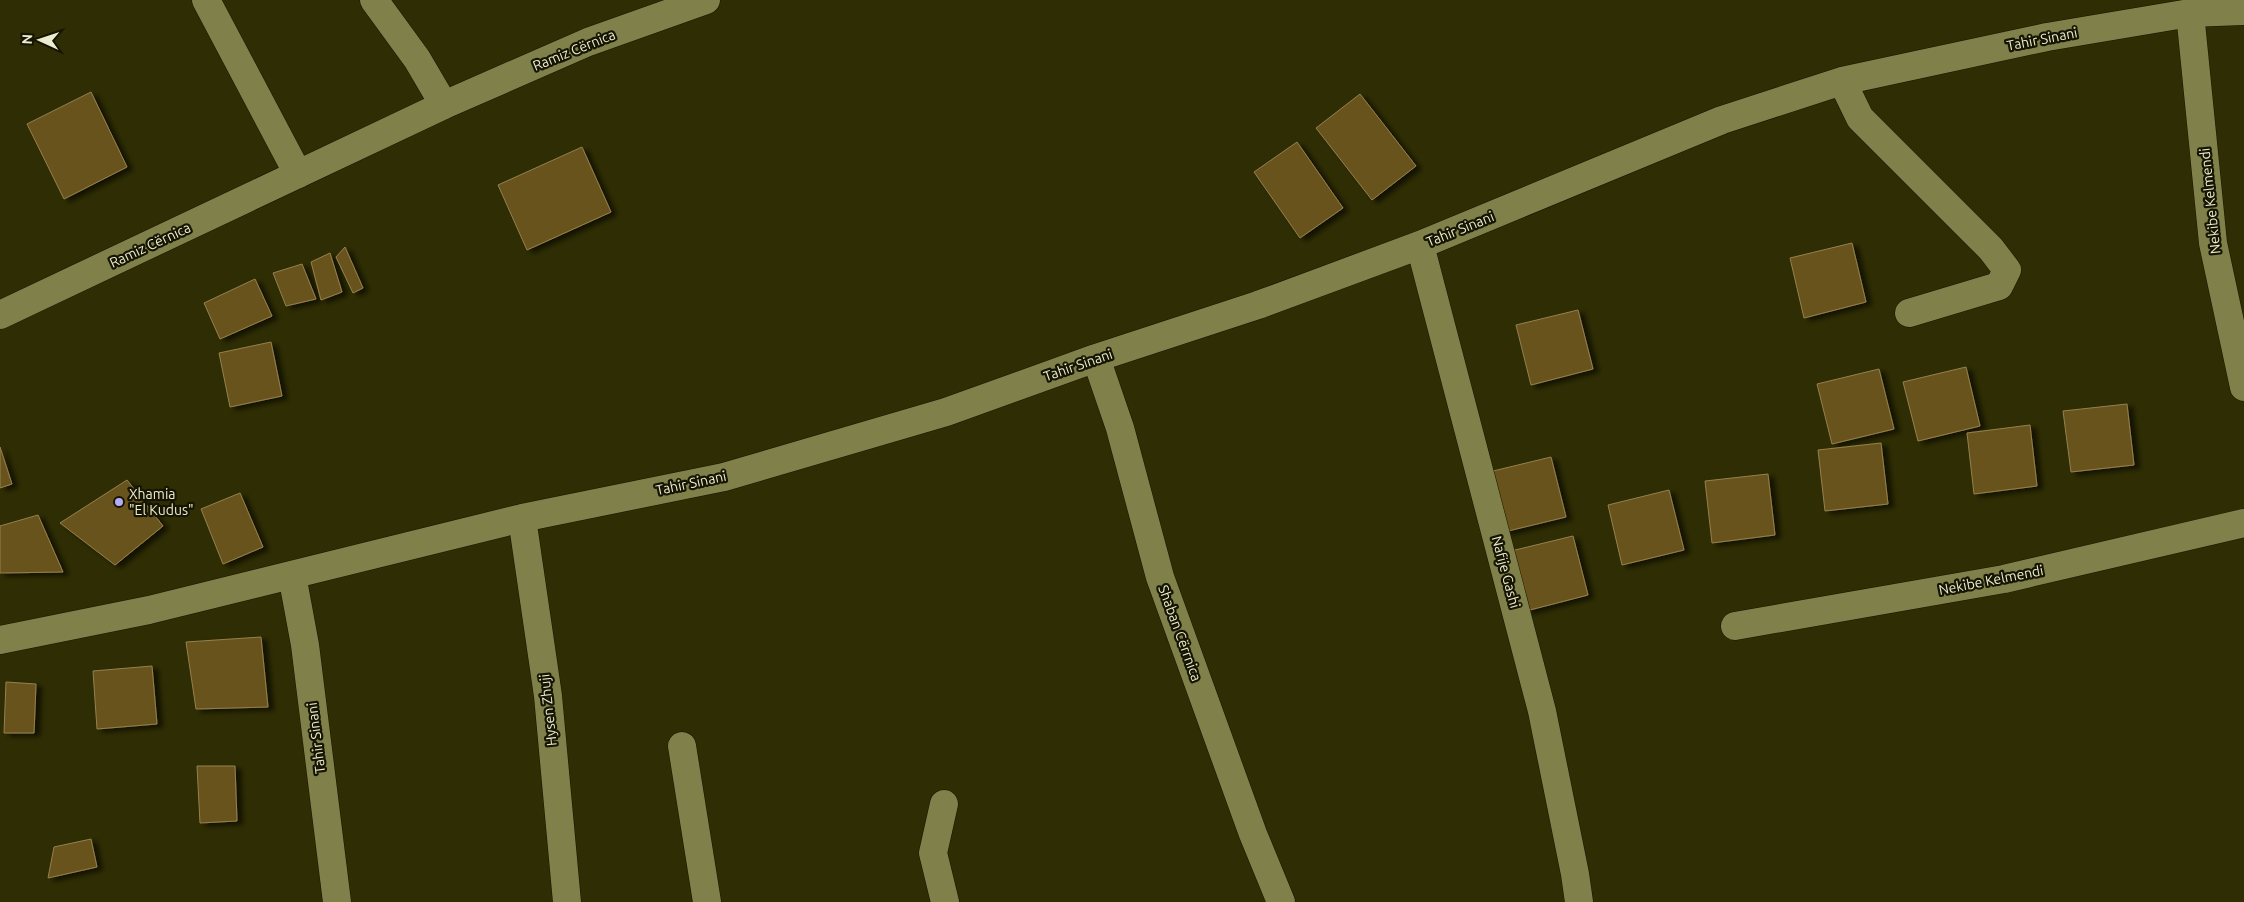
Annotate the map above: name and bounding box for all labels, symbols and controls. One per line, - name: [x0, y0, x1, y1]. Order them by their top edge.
- north arrow: [15, 15, 65, 65]
- street label: Tahir Sinani: [2005, 24, 2079, 54]
- street label: Ramiz Cërnica: [530, 26, 618, 74]
- text: N: [19, 34, 35, 45]
- street label: Nekibe Kelmendi: [2196, 147, 2224, 255]
- street label: Tahir Sinani: [1424, 208, 1496, 250]
- street label: Ramiz Cërnica: [107, 219, 193, 271]
- street label: Tahir Sinani: [1042, 346, 1114, 384]
- street label: Tahir Sinani: [654, 468, 728, 498]
- place label: Xhamia "El Kudus": [129, 486, 193, 518]
- marker: Xhamia "El Kudus": [113, 496, 125, 508]
- street label: Nafije Gashi: [1489, 534, 1523, 610]
- street label: Nekibe Kelmendi: [1937, 562, 2045, 598]
- street label: Shaban Cërrnica: [1155, 583, 1205, 683]
- street label: Hysen Zhuji: [536, 673, 560, 747]
- street label: Tahir Sinani: [304, 701, 328, 775]

